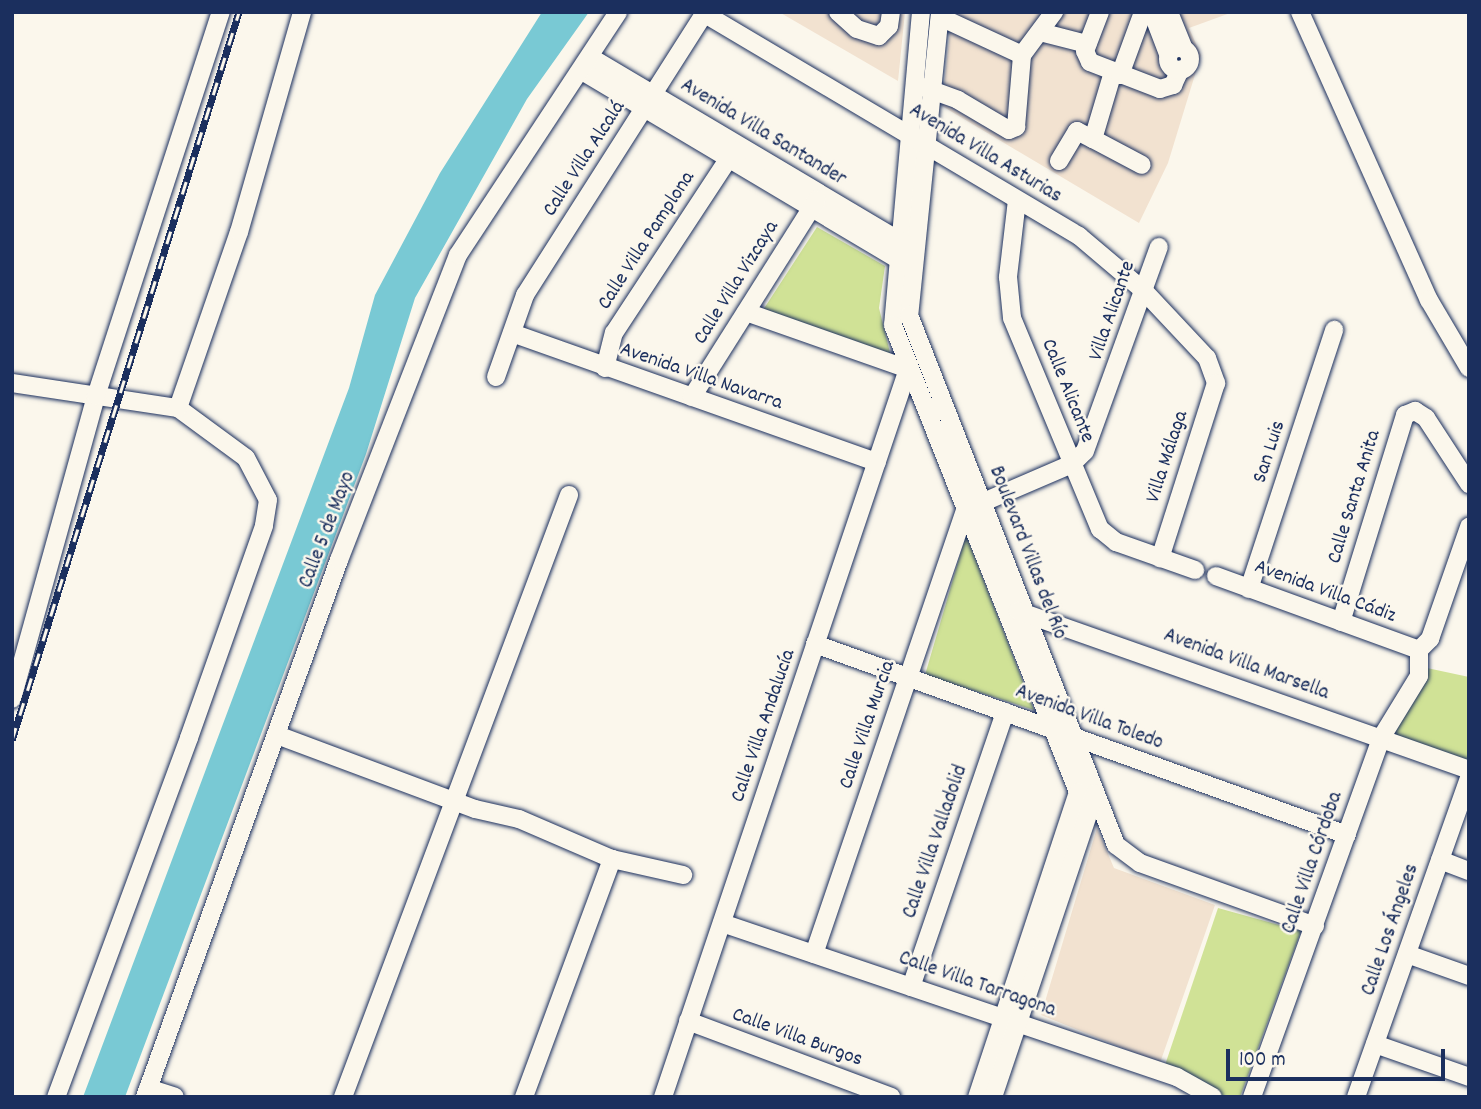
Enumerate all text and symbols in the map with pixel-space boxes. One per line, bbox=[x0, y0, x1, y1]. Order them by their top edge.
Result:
street label: Avenida Villa Santander bbox=[675, 74, 851, 192]
street label: Calle Villa Alcalá bbox=[538, 96, 632, 222]
street label: Avenida Villa Asturias bbox=[904, 99, 1066, 209]
street label: Calle Villa Pamplona bbox=[593, 167, 701, 315]
street label: Calle Villa Vizcaya bbox=[689, 216, 785, 350]
street label: Villa Alicante bbox=[1084, 258, 1142, 364]
street label: Calle Alicante bbox=[1035, 335, 1099, 447]
street label: Avenida Villa Navarra bbox=[616, 337, 786, 417]
street label: Villa Málaga bbox=[1141, 408, 1195, 506]
street label: San Luis bbox=[1248, 418, 1292, 486]
street label: Calle Santa Anita bbox=[1323, 427, 1387, 567]
street label: Boulevard Villas del Río bbox=[982, 463, 1072, 643]
street label: Calle 5 de Mayo bbox=[294, 468, 362, 592]
street label: Avenida Villa Cádiz bbox=[1251, 555, 1399, 629]
street label: Avenida Villa Marsella bbox=[1160, 623, 1332, 707]
street label: Calle Villa Andalucía bbox=[726, 646, 802, 806]
street label: Calle Villa Murcia bbox=[834, 657, 902, 793]
street label: Avenida Villa Toledo bbox=[1012, 680, 1166, 756]
street label: Calle Villa Valladolid bbox=[898, 762, 974, 922]
street label: Calle Villa Córdoba bbox=[1277, 789, 1349, 937]
street label: Calle Los Ángeles bbox=[1357, 861, 1425, 999]
street label: Calle Villa Tarragona bbox=[895, 946, 1059, 1024]
street label: Calle Villa Burgos bbox=[728, 1003, 866, 1073]
scale bar bbox=[1229, 1036, 1448, 1080]
text: 100 m bbox=[1239, 1046, 1286, 1076]

